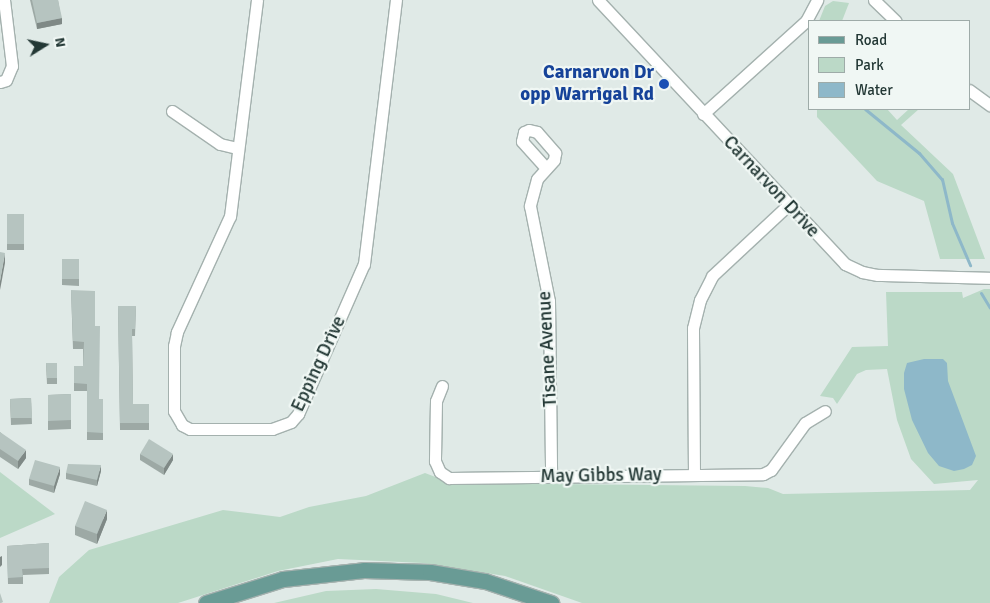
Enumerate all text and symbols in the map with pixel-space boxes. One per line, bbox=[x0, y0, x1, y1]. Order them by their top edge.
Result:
north arrow bbox=[20, 20, 70, 70]
legend bbox=[808, 20, 970, 110]
text: Road bbox=[855, 31, 887, 49]
text: N bbox=[51, 36, 69, 49]
text: Park bbox=[855, 56, 884, 74]
place label: Carnarvon Dr opp Warrigal Rd bbox=[520, 62, 654, 106]
marker: Carnarvon Dr opp Warrigal Rd bbox=[658, 78, 670, 90]
text: Water bbox=[855, 81, 893, 99]
street label: Carnarvon Drive bbox=[718, 131, 824, 243]
street label: Tisane Avenue bbox=[534, 291, 562, 407]
street label: Epping Drive bbox=[287, 312, 351, 416]
street label: May Gibbs Way bbox=[540, 464, 662, 488]

